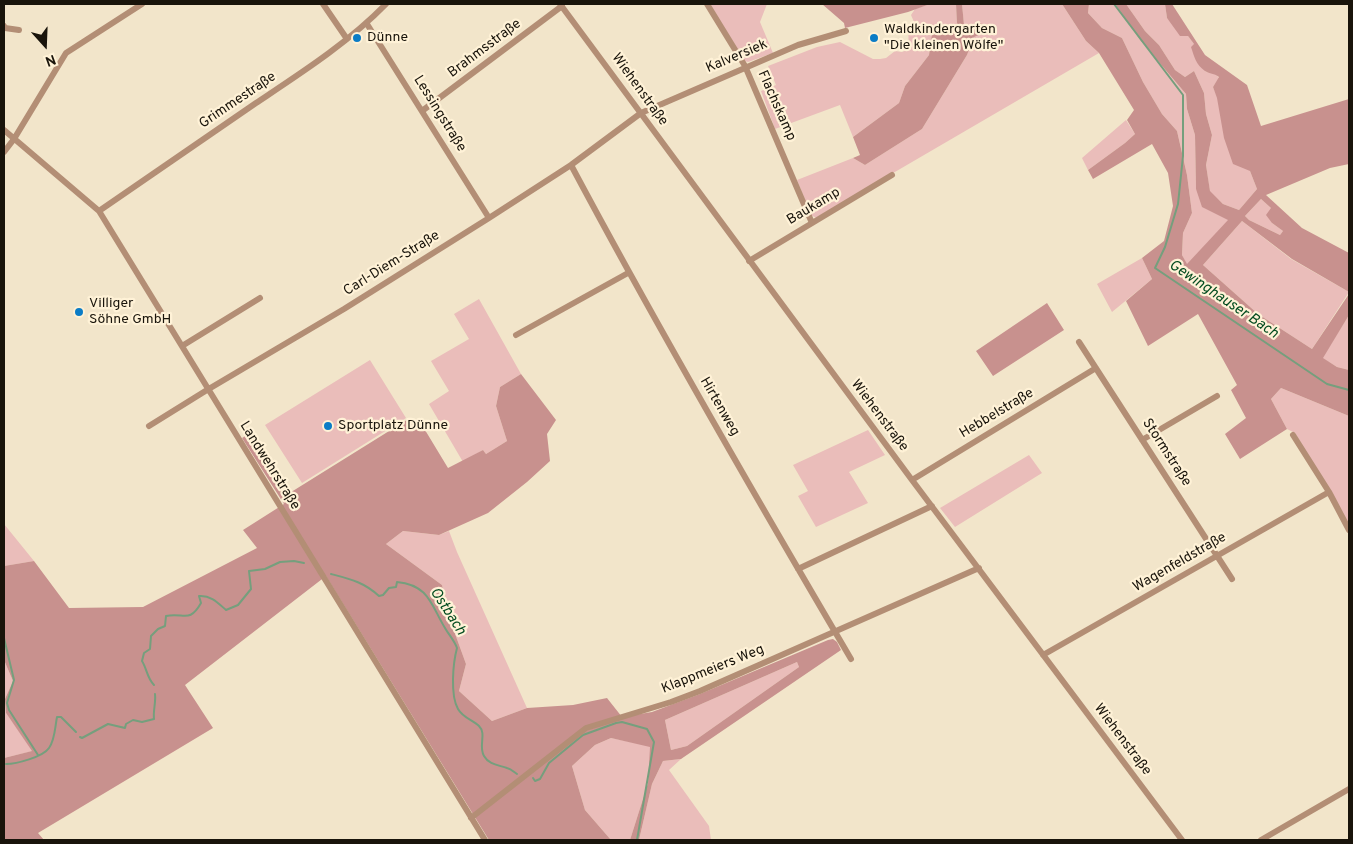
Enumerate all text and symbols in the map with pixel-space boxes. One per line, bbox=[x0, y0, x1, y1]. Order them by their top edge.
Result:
street label: Brahmsstraße bbox=[445, 16, 525, 82]
north arrow bbox=[20, 20, 70, 70]
place label: Waldkindergarten "Die kleinen Wölfe" bbox=[884, 22, 1003, 54]
place label: Dünne bbox=[367, 30, 408, 46]
marker: Dünne bbox=[351, 32, 363, 44]
marker: Waldkindergarten "Die kleinen Wölfe" bbox=[868, 32, 880, 44]
street label: Kalversiek bbox=[704, 37, 770, 77]
text: N bbox=[43, 50, 58, 69]
street label: Wiehenstraße bbox=[607, 51, 671, 129]
street label: Flachskamp bbox=[753, 68, 799, 144]
street label: Grimmestraße bbox=[196, 69, 280, 133]
street label: Lessingstraße bbox=[409, 73, 469, 155]
street label: Baukamp bbox=[784, 185, 844, 229]
street label: Carl-Diem-Straße bbox=[341, 228, 443, 300]
water label: Gewinghauser Bach bbox=[1165, 257, 1281, 343]
place label: Villiger Söhne GmbH bbox=[89, 296, 171, 328]
marker: Villiger Söhne GmbH bbox=[73, 306, 85, 318]
street label: Hirtenweg bbox=[695, 375, 743, 439]
street label: Wiehenstraße bbox=[847, 377, 911, 455]
street label: Hebbelstraße bbox=[957, 385, 1037, 443]
street label: Stormstraße bbox=[1138, 416, 1194, 490]
place label: Sportplatz Dünne bbox=[338, 418, 448, 434]
street label: Landwehrstraße bbox=[235, 419, 303, 513]
marker: Sportplatz Dünne bbox=[322, 420, 334, 432]
street label: Wagenfeldstraße bbox=[1130, 530, 1230, 596]
water label: Ostbach bbox=[425, 585, 469, 639]
street label: Klappmeiers Weg bbox=[659, 642, 767, 698]
street label: Wiehenstraße bbox=[1090, 701, 1154, 779]

